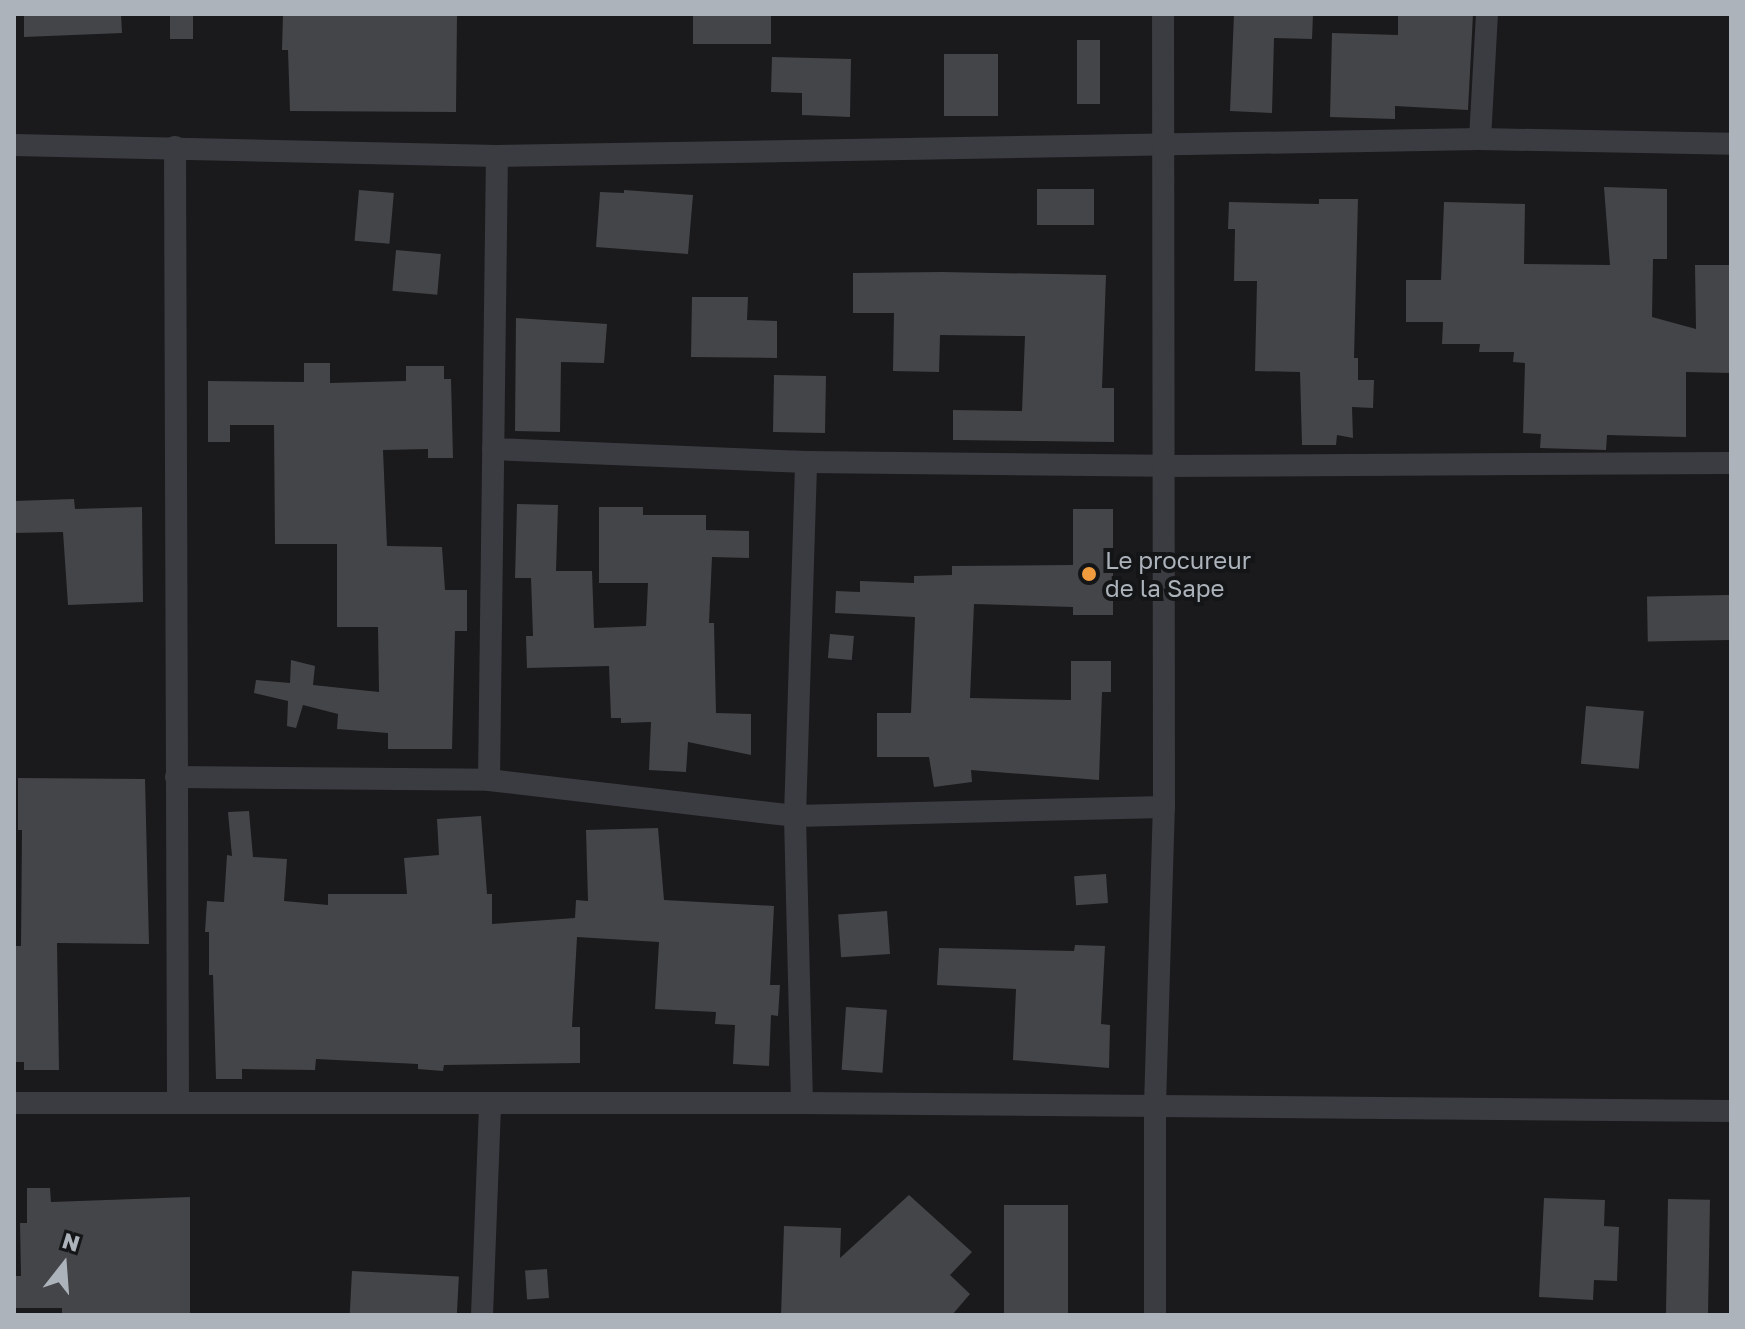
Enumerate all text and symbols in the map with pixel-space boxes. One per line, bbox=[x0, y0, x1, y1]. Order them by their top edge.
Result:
place label: Le procureur de la Sape bbox=[1105, 546, 1251, 602]
marker: Le procureur de la Sape bbox=[1080, 565, 1098, 583]
north arrow bbox=[24, 1225, 104, 1305]
text: N bbox=[59, 1226, 83, 1257]

